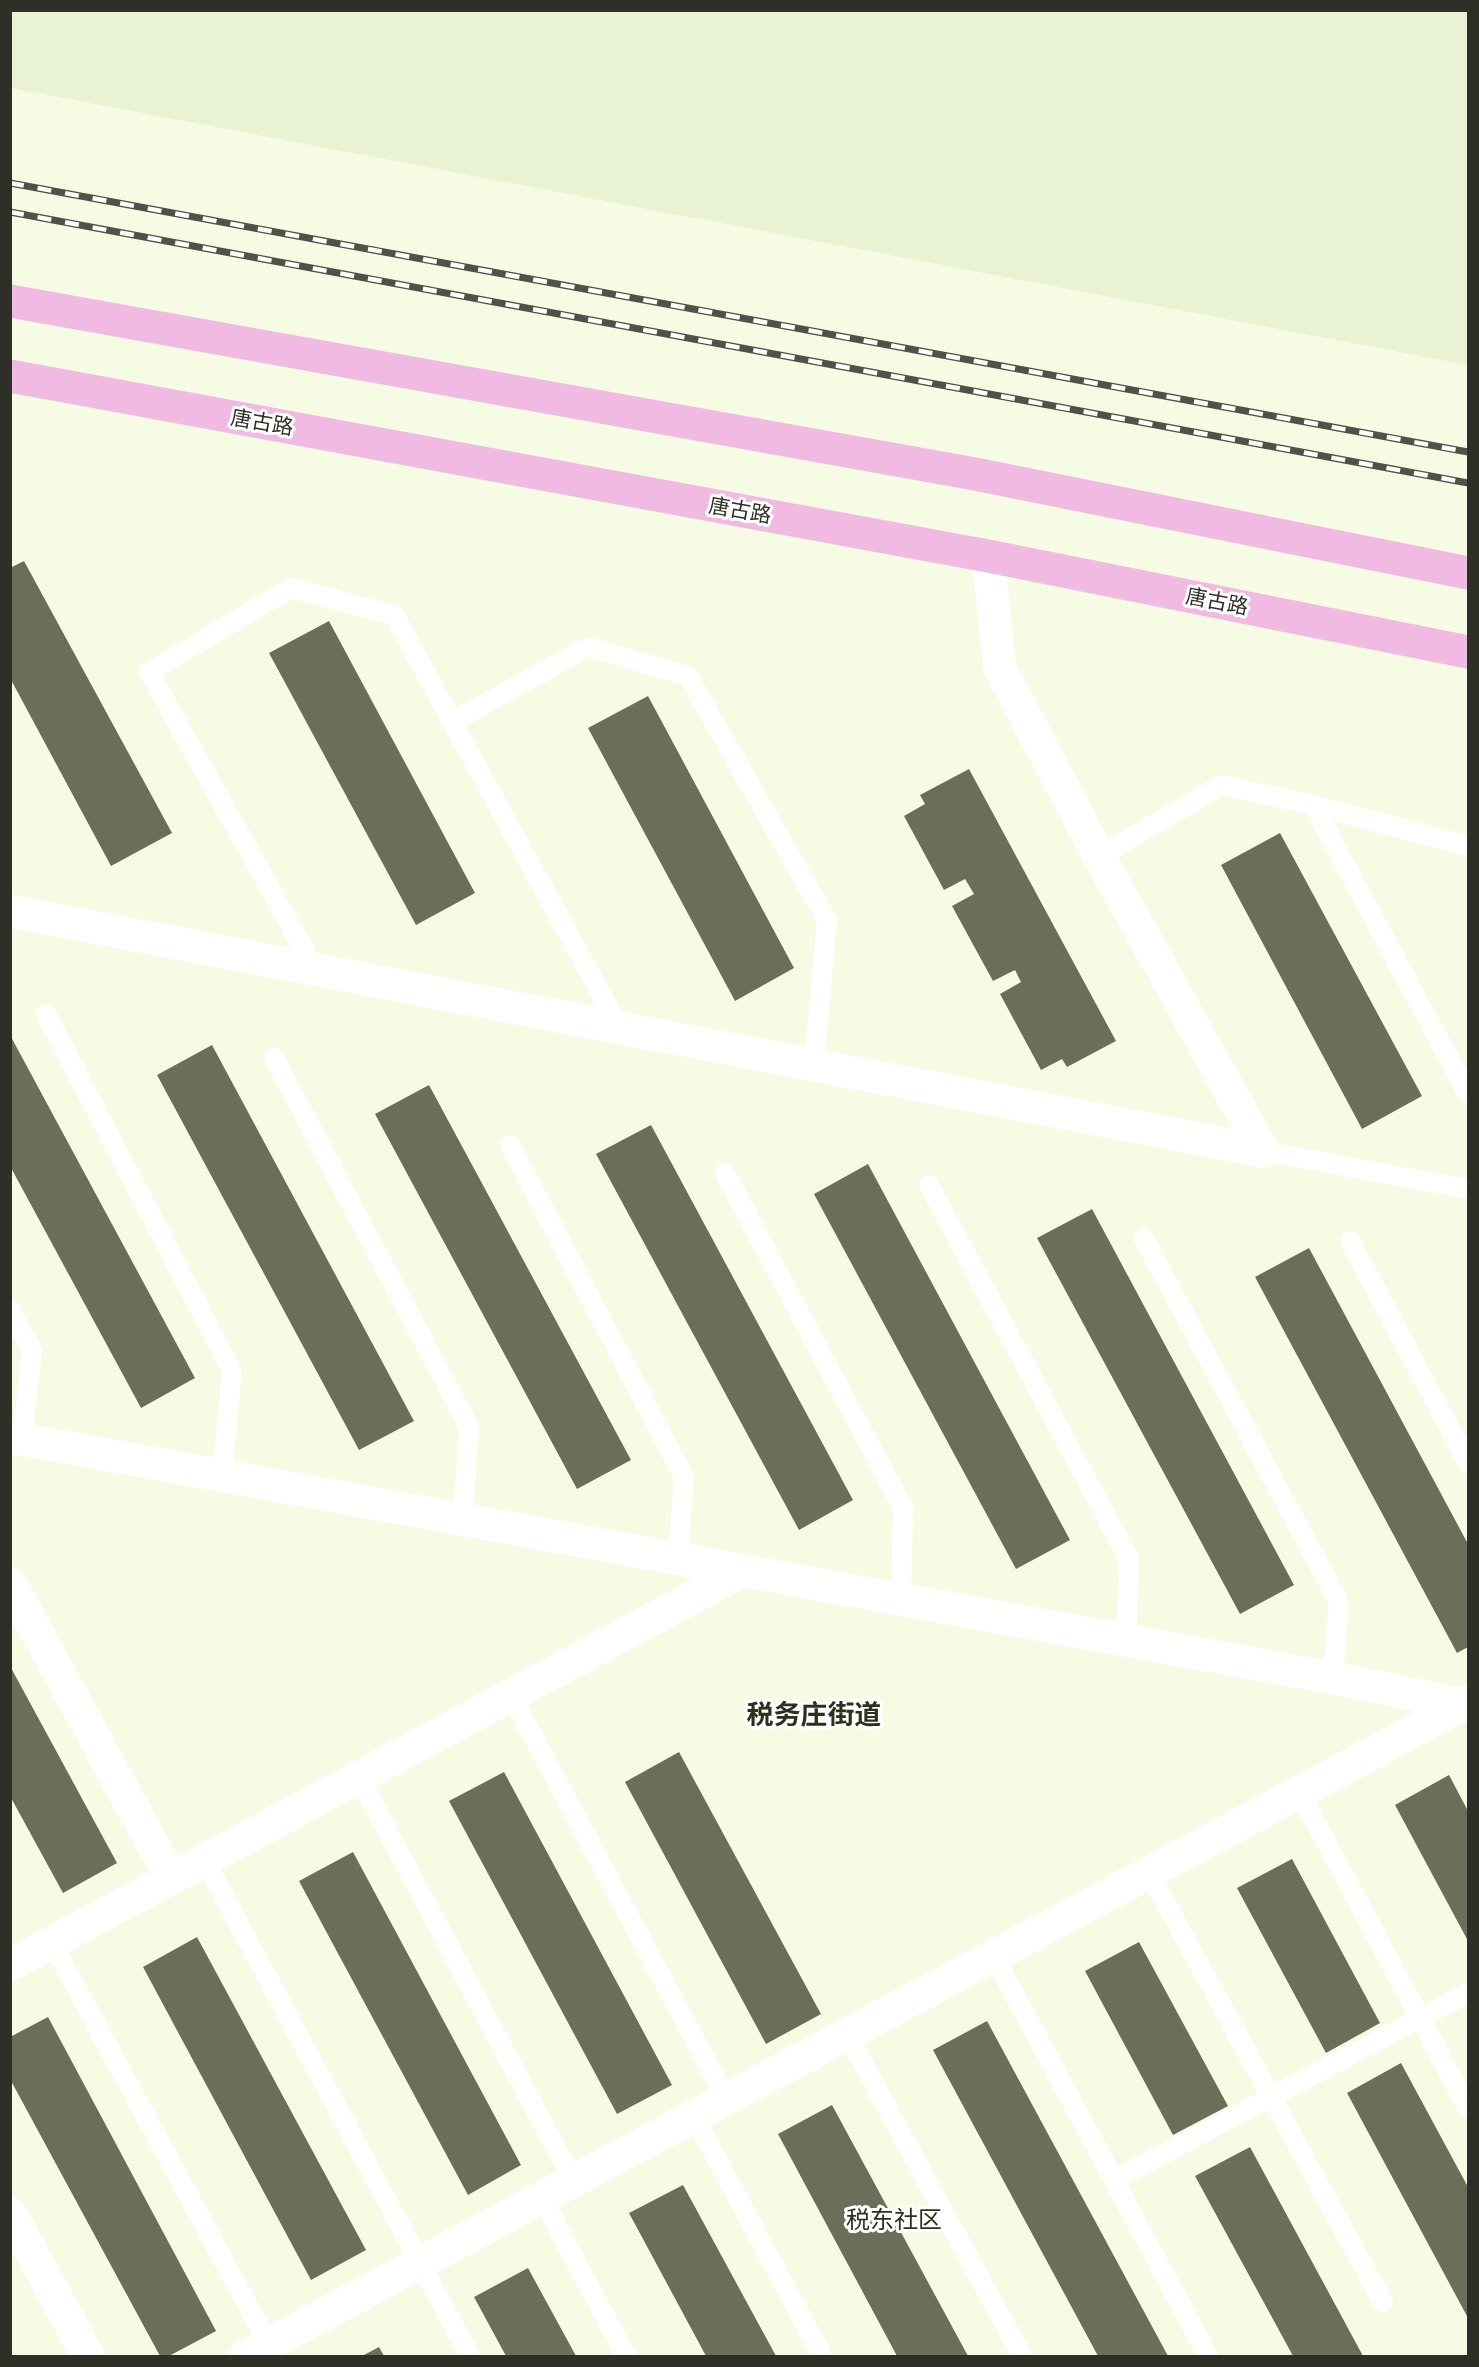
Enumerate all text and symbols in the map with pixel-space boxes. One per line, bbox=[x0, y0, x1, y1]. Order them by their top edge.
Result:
street label: 唐古路 bbox=[229, 405, 295, 441]
street label: 唐古路 bbox=[707, 493, 773, 529]
street label: 唐古路 bbox=[1184, 584, 1250, 620]
district label: 税务庄街道 bbox=[747, 1700, 881, 1732]
district label: 税东社区 bbox=[846, 2207, 942, 2235]

